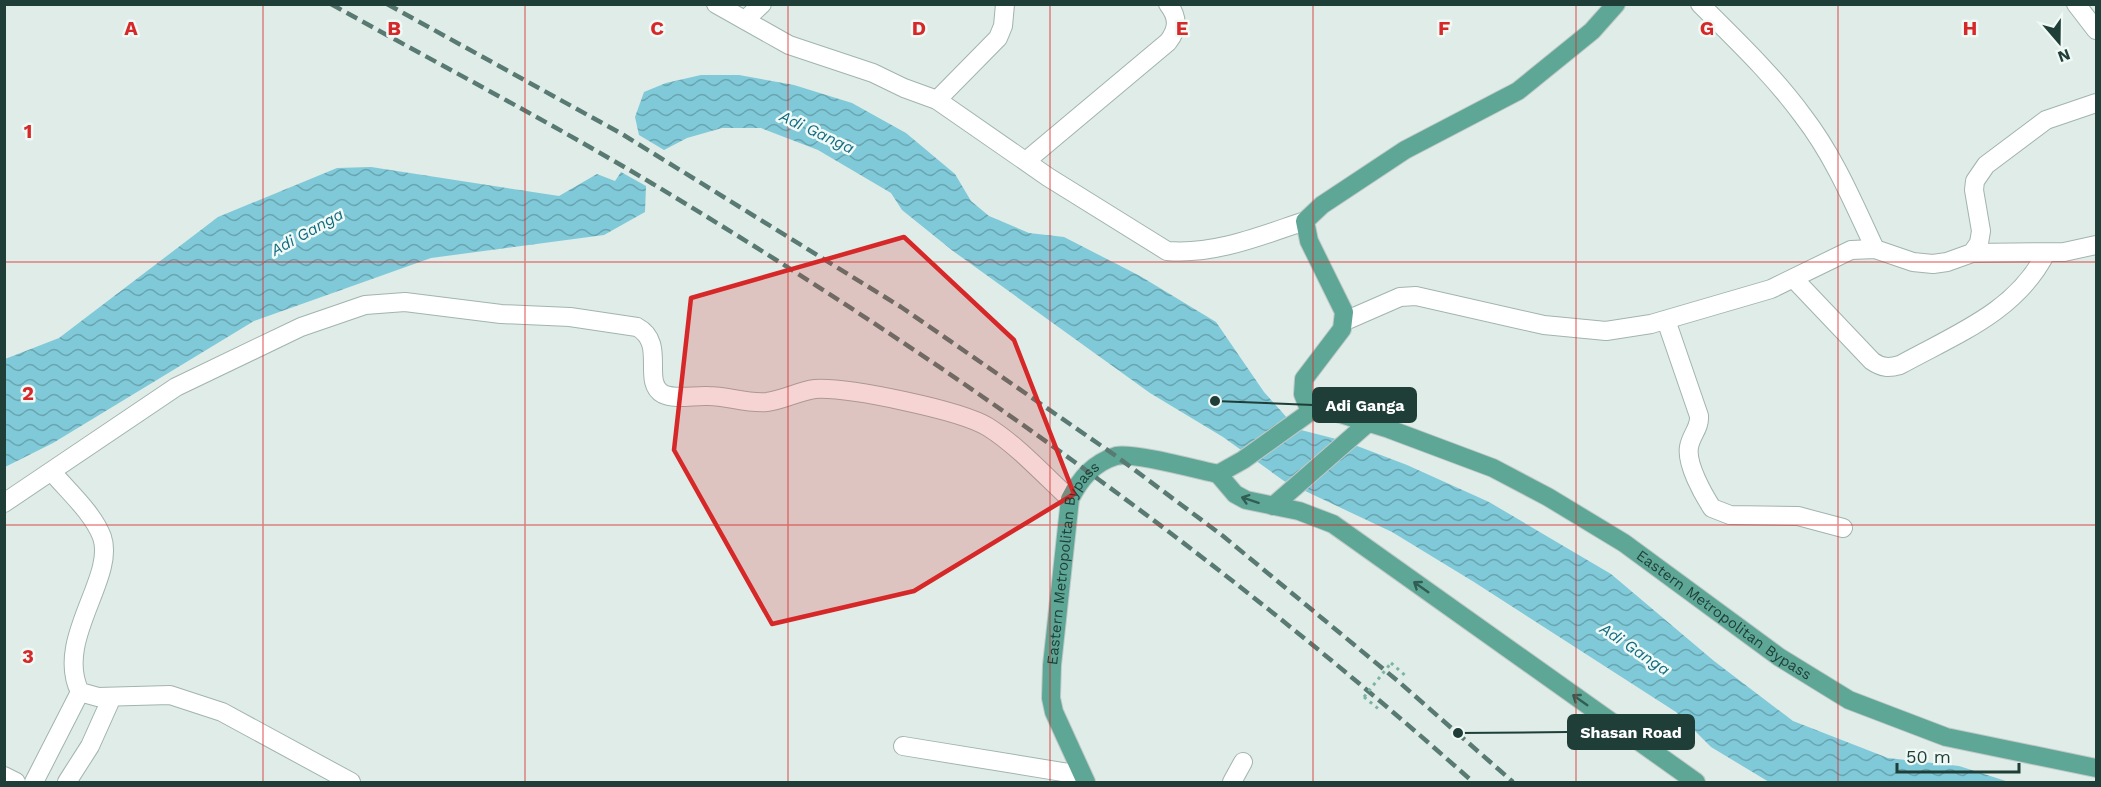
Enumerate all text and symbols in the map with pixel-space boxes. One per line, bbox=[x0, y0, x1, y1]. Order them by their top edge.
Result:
north arrow bbox=[2029, 12, 2089, 72]
text: A bbox=[124, 16, 138, 40]
text: B bbox=[387, 16, 401, 40]
text: C bbox=[650, 16, 664, 40]
text: D bbox=[912, 16, 926, 40]
text: E bbox=[1176, 16, 1188, 40]
text: F bbox=[1438, 16, 1450, 40]
text: G bbox=[1700, 16, 1714, 40]
text: H bbox=[1963, 16, 1977, 40]
text: N bbox=[2055, 45, 2073, 67]
water label: Adi Ganga bbox=[776, 106, 857, 158]
text: 1 bbox=[24, 119, 32, 143]
water label: Adi Ganga bbox=[267, 204, 347, 260]
text: 2 bbox=[22, 381, 34, 405]
callout: Adi Ganga bbox=[1313, 388, 1416, 422]
text: Adi Ganga bbox=[1326, 396, 1405, 415]
street label: Eastern Metropolitan Bypass bbox=[1043, 458, 1103, 666]
one-way arrow bbox=[1241, 494, 1260, 505]
street label: Eastern Metropolitan Bypass bbox=[1633, 546, 1815, 684]
one-way arrow bbox=[1413, 581, 1429, 593]
water label: Adi Ganga bbox=[1596, 618, 1674, 679]
text: 3 bbox=[22, 644, 34, 668]
one-way arrow bbox=[1572, 694, 1588, 706]
callout: Shasan Road bbox=[1568, 715, 1694, 749]
text: Shasan Road bbox=[1580, 723, 1682, 742]
scale bar bbox=[1897, 736, 2018, 774]
text: 50 m bbox=[1906, 746, 1951, 767]

